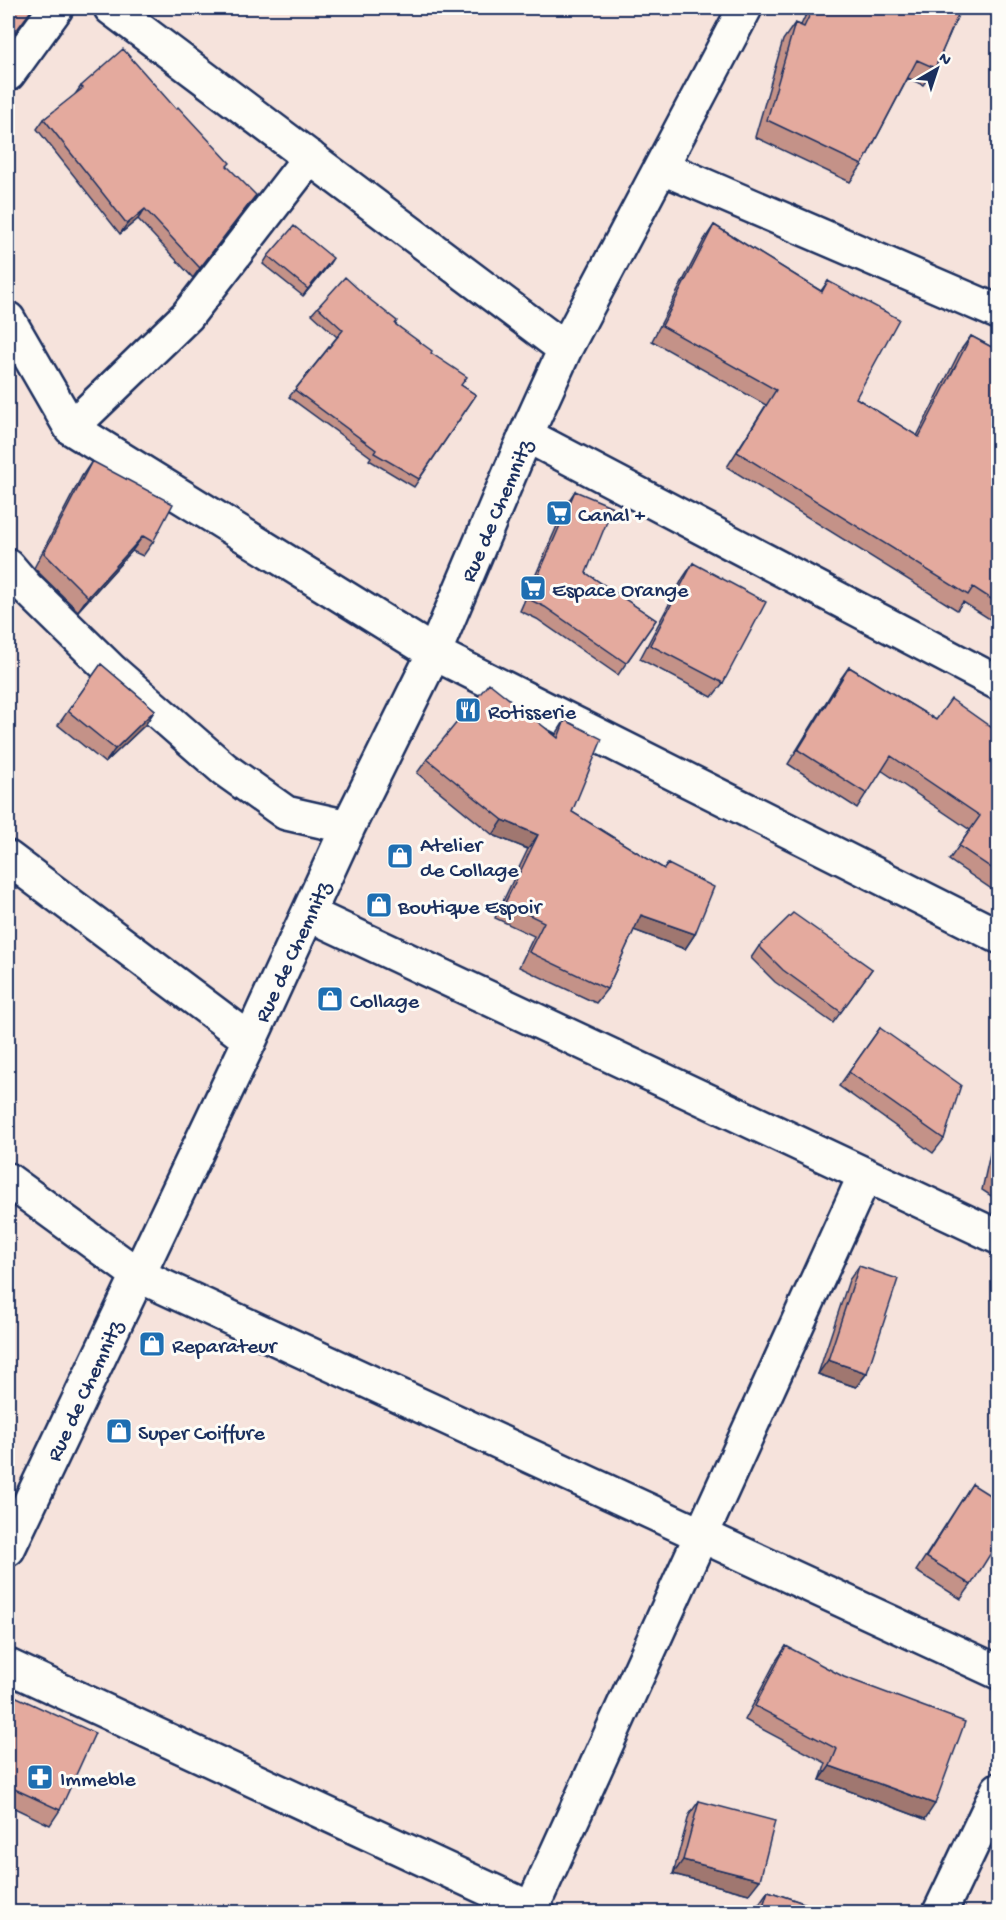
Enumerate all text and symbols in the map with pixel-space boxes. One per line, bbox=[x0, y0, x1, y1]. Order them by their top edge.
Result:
north arrow bbox=[907, 39, 967, 99]
text: N bbox=[934, 49, 955, 71]
street label: Rue de Chemnitz bbox=[457, 435, 541, 587]
supermarket icon: Canal + bbox=[544, 498, 574, 528]
place label: Canal + bbox=[578, 504, 646, 530]
supermarket icon: Espace Orange bbox=[518, 573, 548, 603]
place label: Espace Orange bbox=[552, 579, 689, 605]
restaurant icon: Rotisserie bbox=[453, 695, 483, 725]
place label: Rotisserie bbox=[488, 701, 577, 727]
place label: Atelier de Collage bbox=[420, 834, 519, 885]
shop icon: Atelier de Collage bbox=[385, 841, 415, 871]
street label: Rue de Chemnitz bbox=[251, 877, 339, 1027]
shop icon: Boutique Espoir bbox=[364, 890, 394, 920]
place label: Boutique Espoir bbox=[397, 896, 544, 922]
shop icon: Collage bbox=[315, 984, 345, 1014]
place label: Collage bbox=[350, 990, 420, 1016]
street label: Rue de Chemnitz bbox=[43, 1316, 131, 1466]
shop icon: Reparateur bbox=[137, 1329, 167, 1359]
place label: Reparateur bbox=[172, 1335, 279, 1361]
shop icon: Super Coiffure bbox=[104, 1416, 134, 1446]
place label: Super Coiffure bbox=[138, 1422, 265, 1448]
pharmacy icon: Immeble bbox=[25, 1762, 55, 1792]
place label: Immeble bbox=[60, 1768, 136, 1794]

